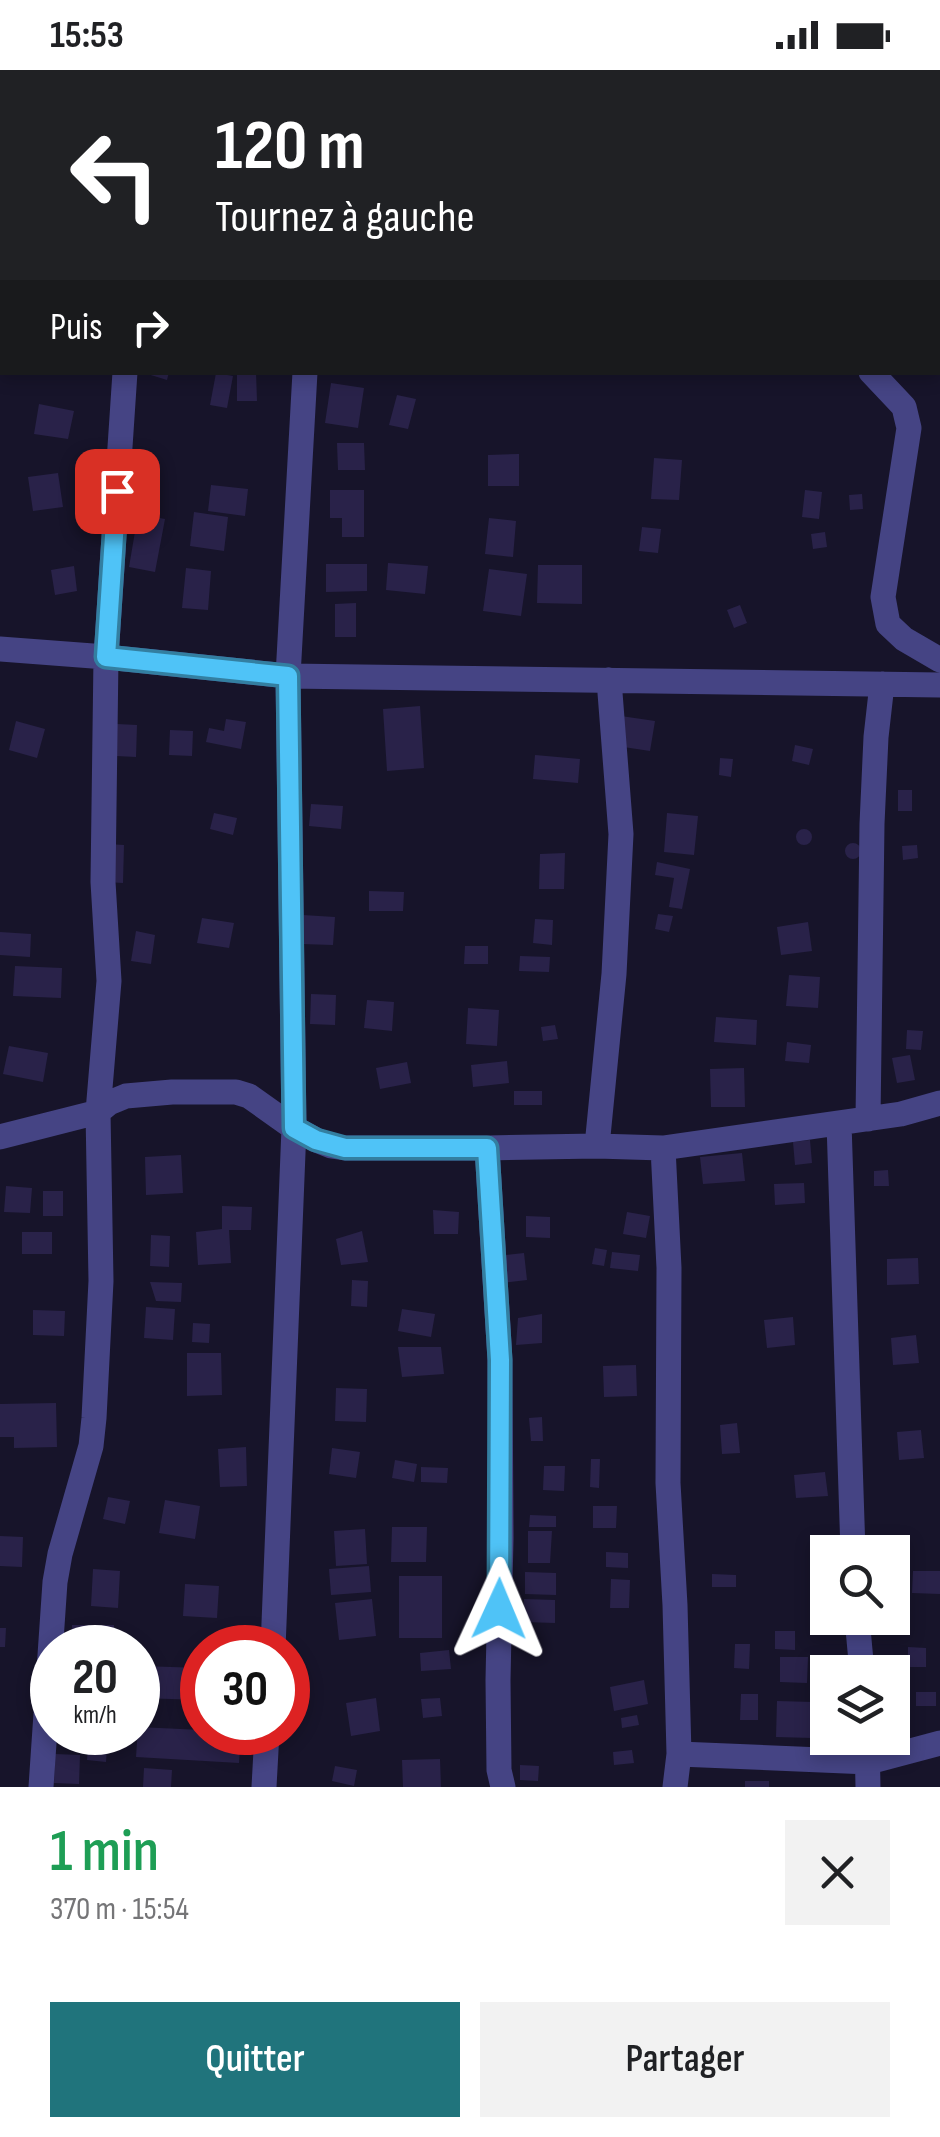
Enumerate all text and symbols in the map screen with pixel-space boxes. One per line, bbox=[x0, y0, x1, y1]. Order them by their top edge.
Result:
text: 15:53 bbox=[50, 13, 124, 58]
text: 120 m bbox=[215, 105, 365, 189]
icon: left bbox=[50, 110, 180, 240]
text: Tournez à gauche bbox=[215, 190, 475, 245]
icon: right bbox=[123, 300, 178, 355]
text: Puis bbox=[50, 305, 103, 350]
pin bbox=[75, 449, 160, 534]
icon: arrive bbox=[90, 464, 145, 519]
map controls bbox=[810, 1535, 910, 1755]
button: search bbox=[810, 1535, 910, 1635]
position arrow bbox=[447, 1557, 551, 1661]
speed limit sign: 30 bbox=[180, 1625, 310, 1755]
text: 20 bbox=[72, 1648, 118, 1708]
button: layers bbox=[810, 1655, 910, 1755]
text: km/h bbox=[73, 1700, 117, 1731]
text: 1 min bbox=[50, 1816, 159, 1888]
button: close bbox=[785, 1820, 890, 1925]
text: 370 m · 15:54 bbox=[50, 1890, 189, 1929]
button: Quitter bbox=[50, 2002, 460, 2117]
button: Partager bbox=[480, 2002, 890, 2117]

